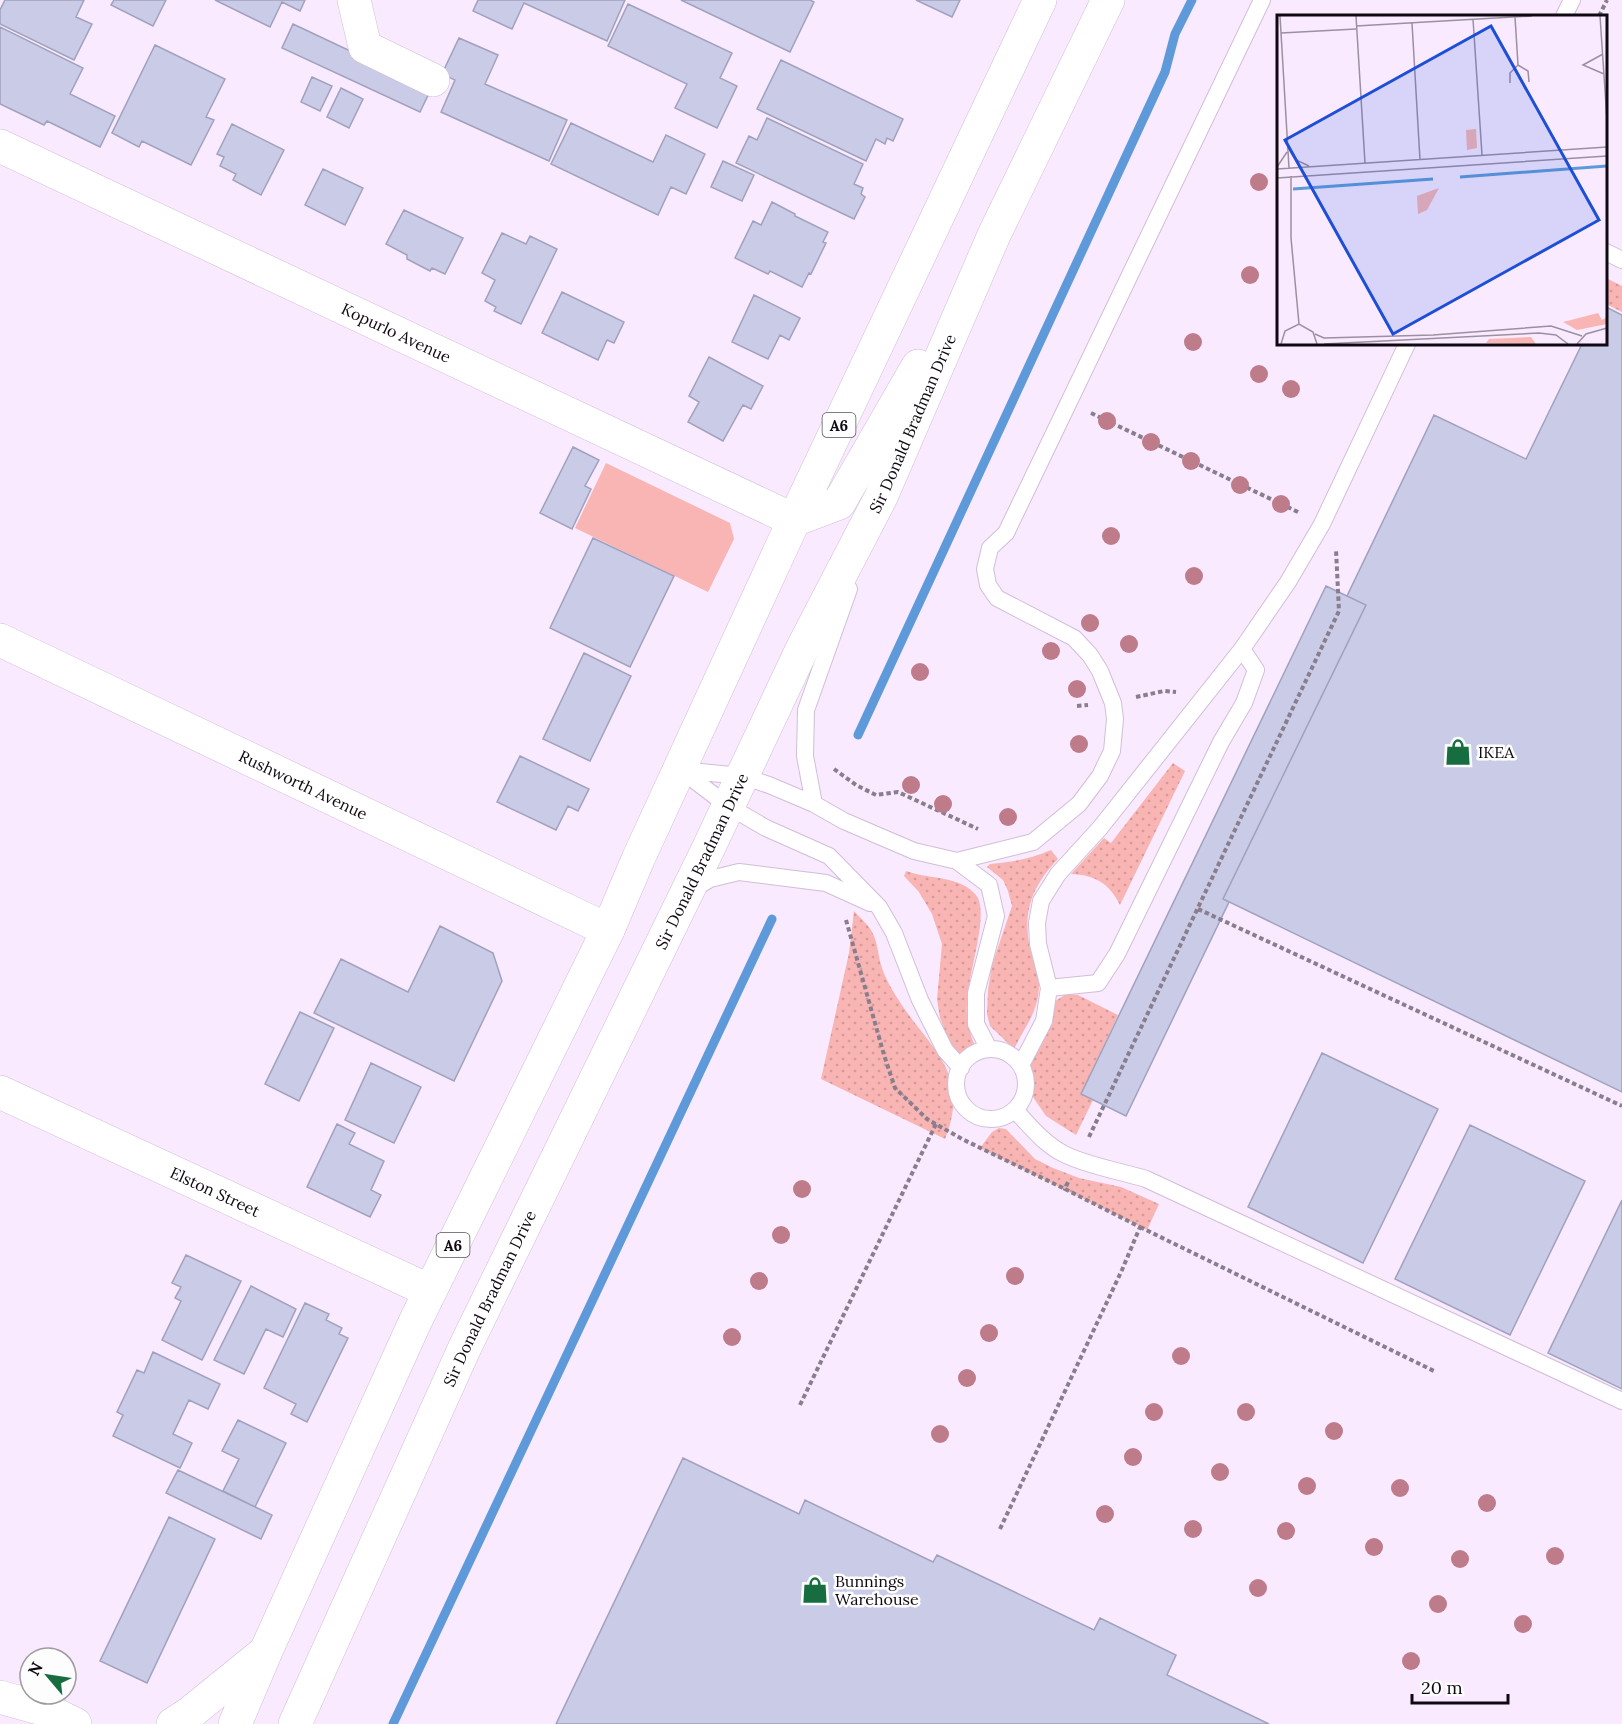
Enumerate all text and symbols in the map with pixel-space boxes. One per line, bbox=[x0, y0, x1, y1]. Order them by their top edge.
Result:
inset map bbox=[1277, 15, 1607, 345]
street label: Kopurlo Avenue bbox=[338, 298, 454, 367]
street label: Sir Donald Bradman Drive bbox=[864, 331, 960, 516]
road number: A6 bbox=[822, 413, 856, 437]
shop icon: IKEA bbox=[1443, 737, 1473, 767]
place label: IKEA bbox=[1478, 742, 1515, 762]
street label: Rushworth Avenue bbox=[236, 745, 371, 824]
street label: Sir Donald Bradman Drive bbox=[651, 769, 752, 952]
street label: Elston Street bbox=[167, 1162, 264, 1221]
street label: Sir Donald Bradman Drive bbox=[439, 1207, 540, 1390]
road number: A6 bbox=[436, 1233, 470, 1257]
place label: Bunnings Warehouse bbox=[835, 1571, 919, 1609]
shop icon: Bunnings Warehouse bbox=[800, 1575, 830, 1605]
north arrow bbox=[18, 1646, 78, 1706]
text: N bbox=[23, 1658, 47, 1679]
scale bar bbox=[1412, 1667, 1508, 1705]
text: 20 m bbox=[1421, 1676, 1463, 1699]

